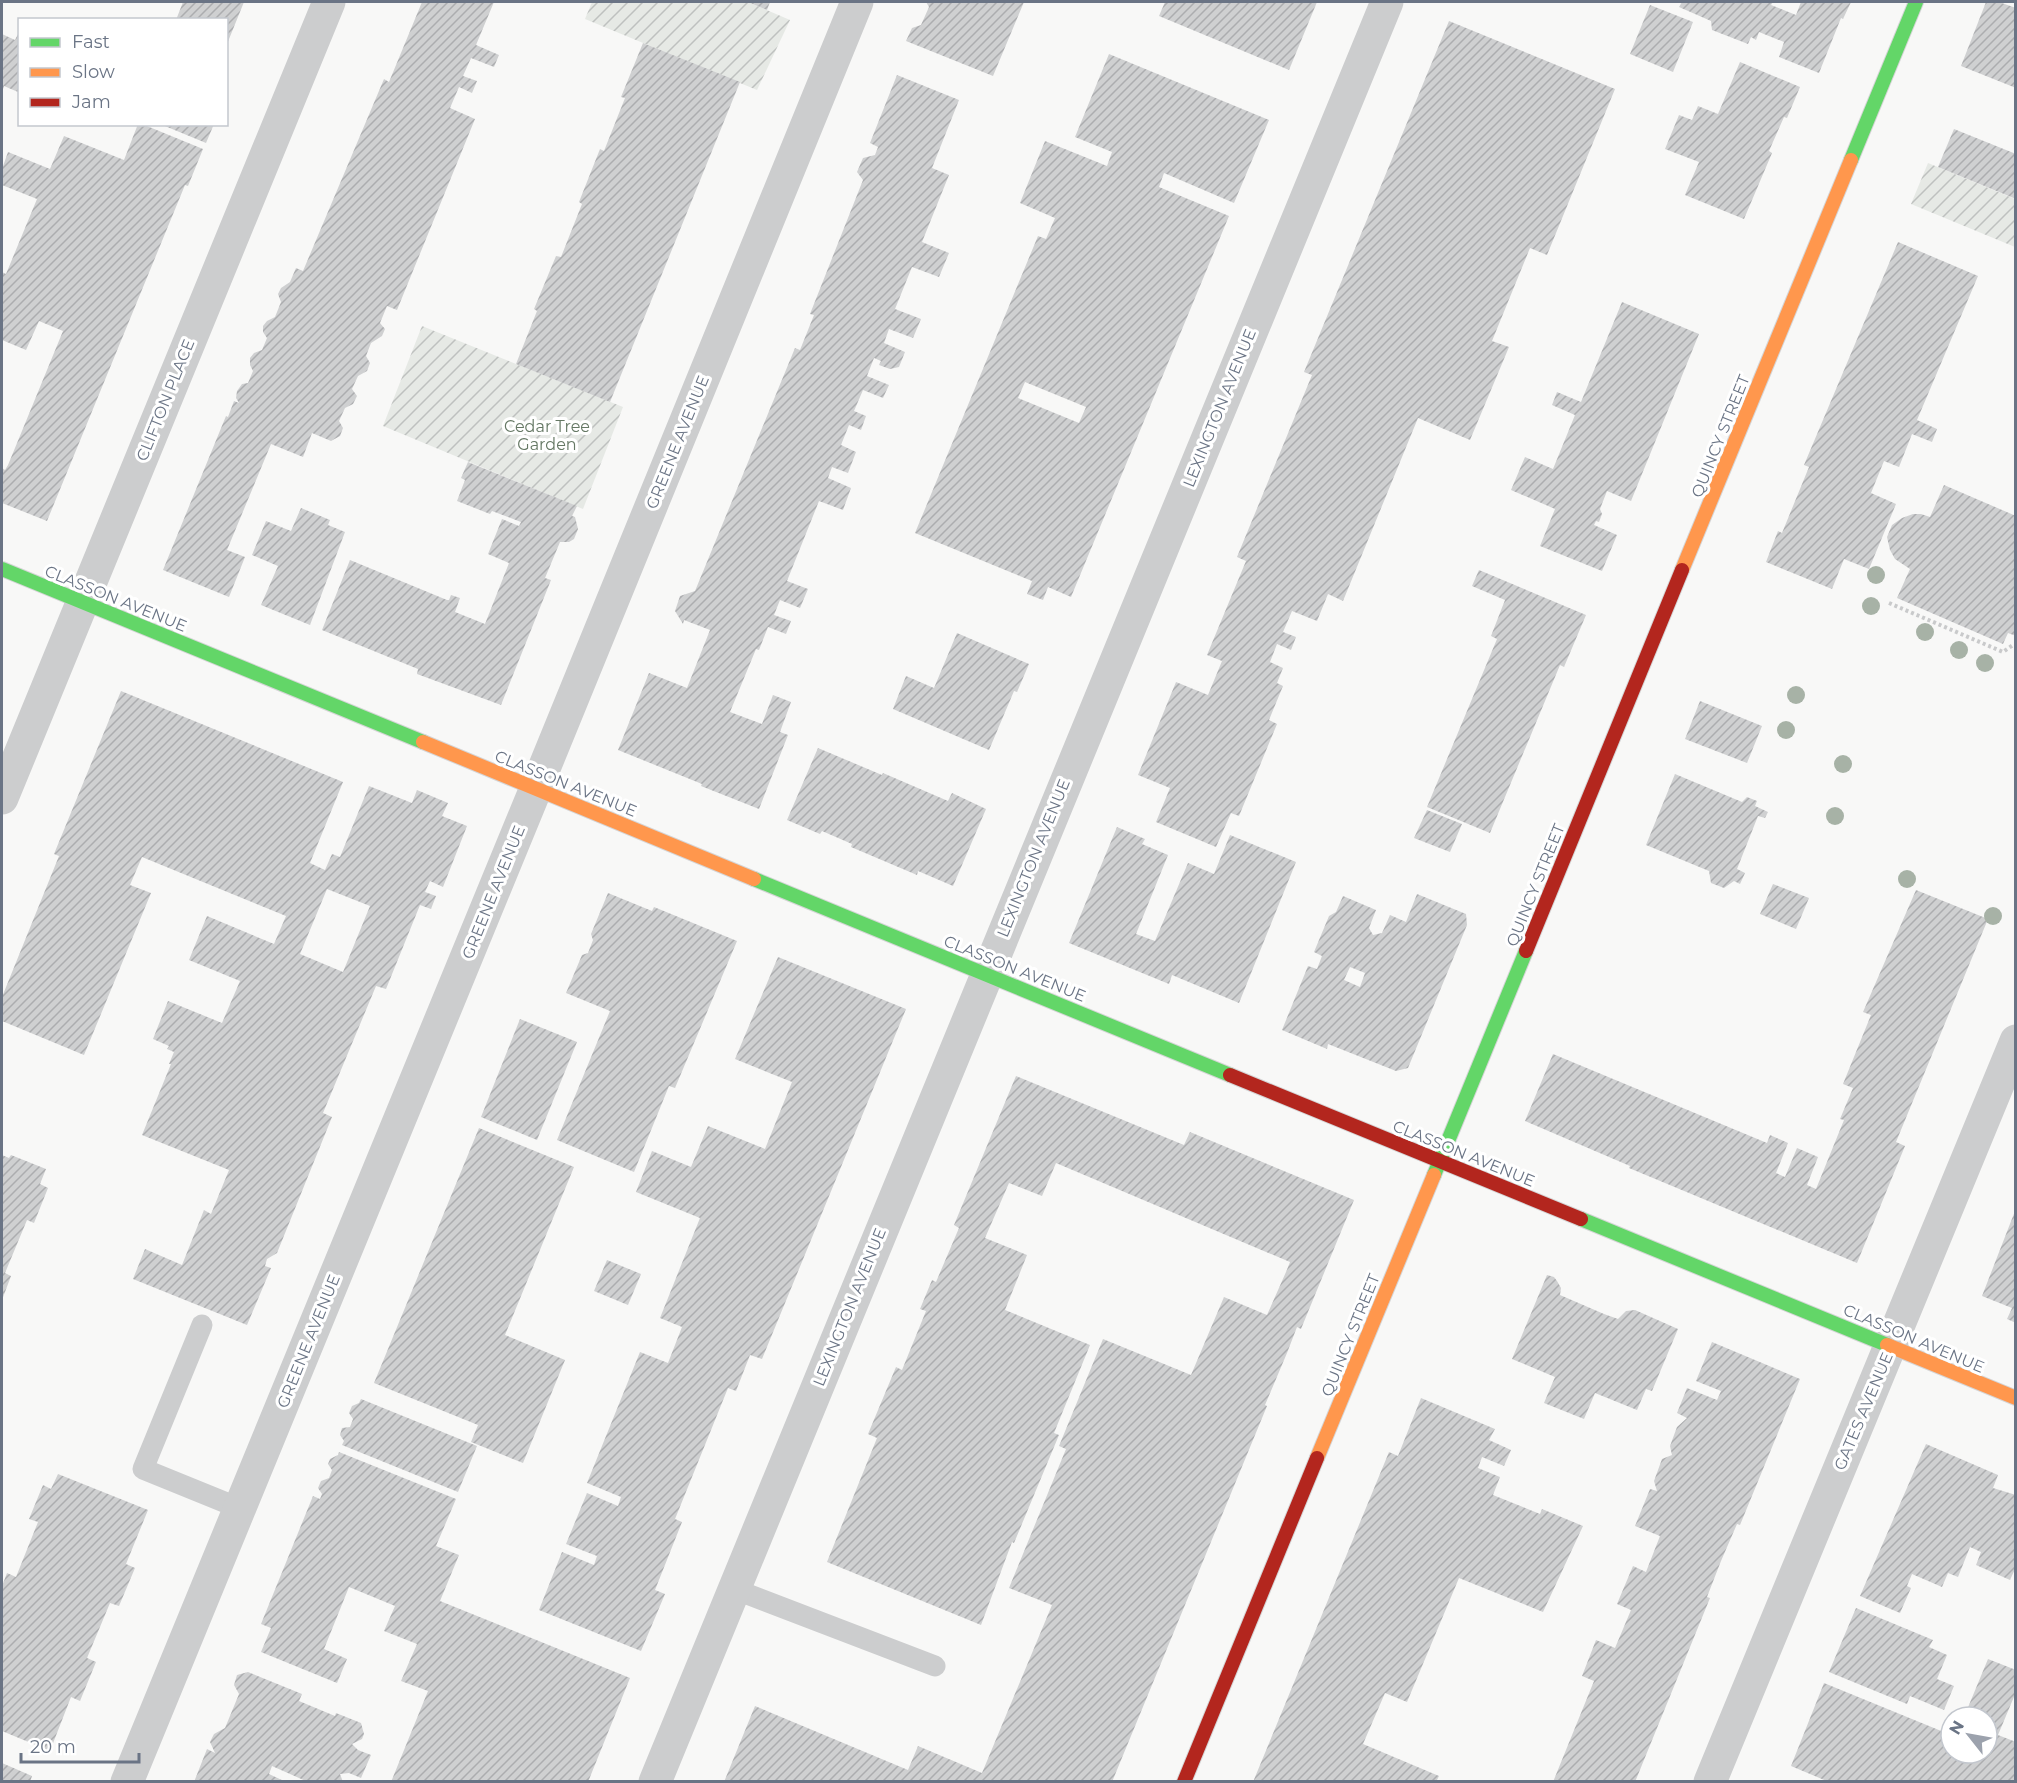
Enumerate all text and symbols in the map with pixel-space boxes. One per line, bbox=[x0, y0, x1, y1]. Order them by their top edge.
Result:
legend bbox=[18, 18, 228, 126]
text: Fast bbox=[72, 31, 110, 53]
text: Slow bbox=[72, 61, 115, 83]
text: Jam bbox=[71, 91, 111, 113]
street label: LEXINGTON AVENUE bbox=[1179, 326, 1260, 490]
street label: CLIFTON PLACE bbox=[132, 337, 199, 464]
street label: QUINCY STREET bbox=[1687, 371, 1754, 500]
street label: GREENE AVENUE bbox=[642, 373, 713, 512]
park label: Cedar Tree Garden bbox=[504, 417, 590, 454]
street label: CLASSON AVENUE bbox=[42, 561, 190, 636]
street label: CLASSON AVENUE bbox=[492, 746, 640, 821]
street label: LEXINGTON AVENUE bbox=[993, 776, 1074, 940]
street label: QUINCY STREET bbox=[1502, 820, 1569, 949]
street label: GREENE AVENUE bbox=[458, 823, 529, 962]
street label: CLASSON AVENUE bbox=[941, 931, 1089, 1006]
street label: CLASSON AVENUE bbox=[1390, 1116, 1538, 1191]
street label: LEXINGTON AVENUE bbox=[809, 1225, 890, 1389]
street label: QUINCY STREET bbox=[1317, 1270, 1384, 1399]
street label: GREENE AVENUE bbox=[273, 1272, 344, 1411]
street label: CLASSON AVENUE bbox=[1840, 1300, 1987, 1377]
street label: GATES AVENUE bbox=[1830, 1349, 1897, 1473]
north arrow bbox=[1939, 1705, 1999, 1765]
text: N bbox=[1945, 1717, 1968, 1738]
scale bar bbox=[21, 1726, 140, 1764]
text: 20 m bbox=[30, 1736, 76, 1758]

